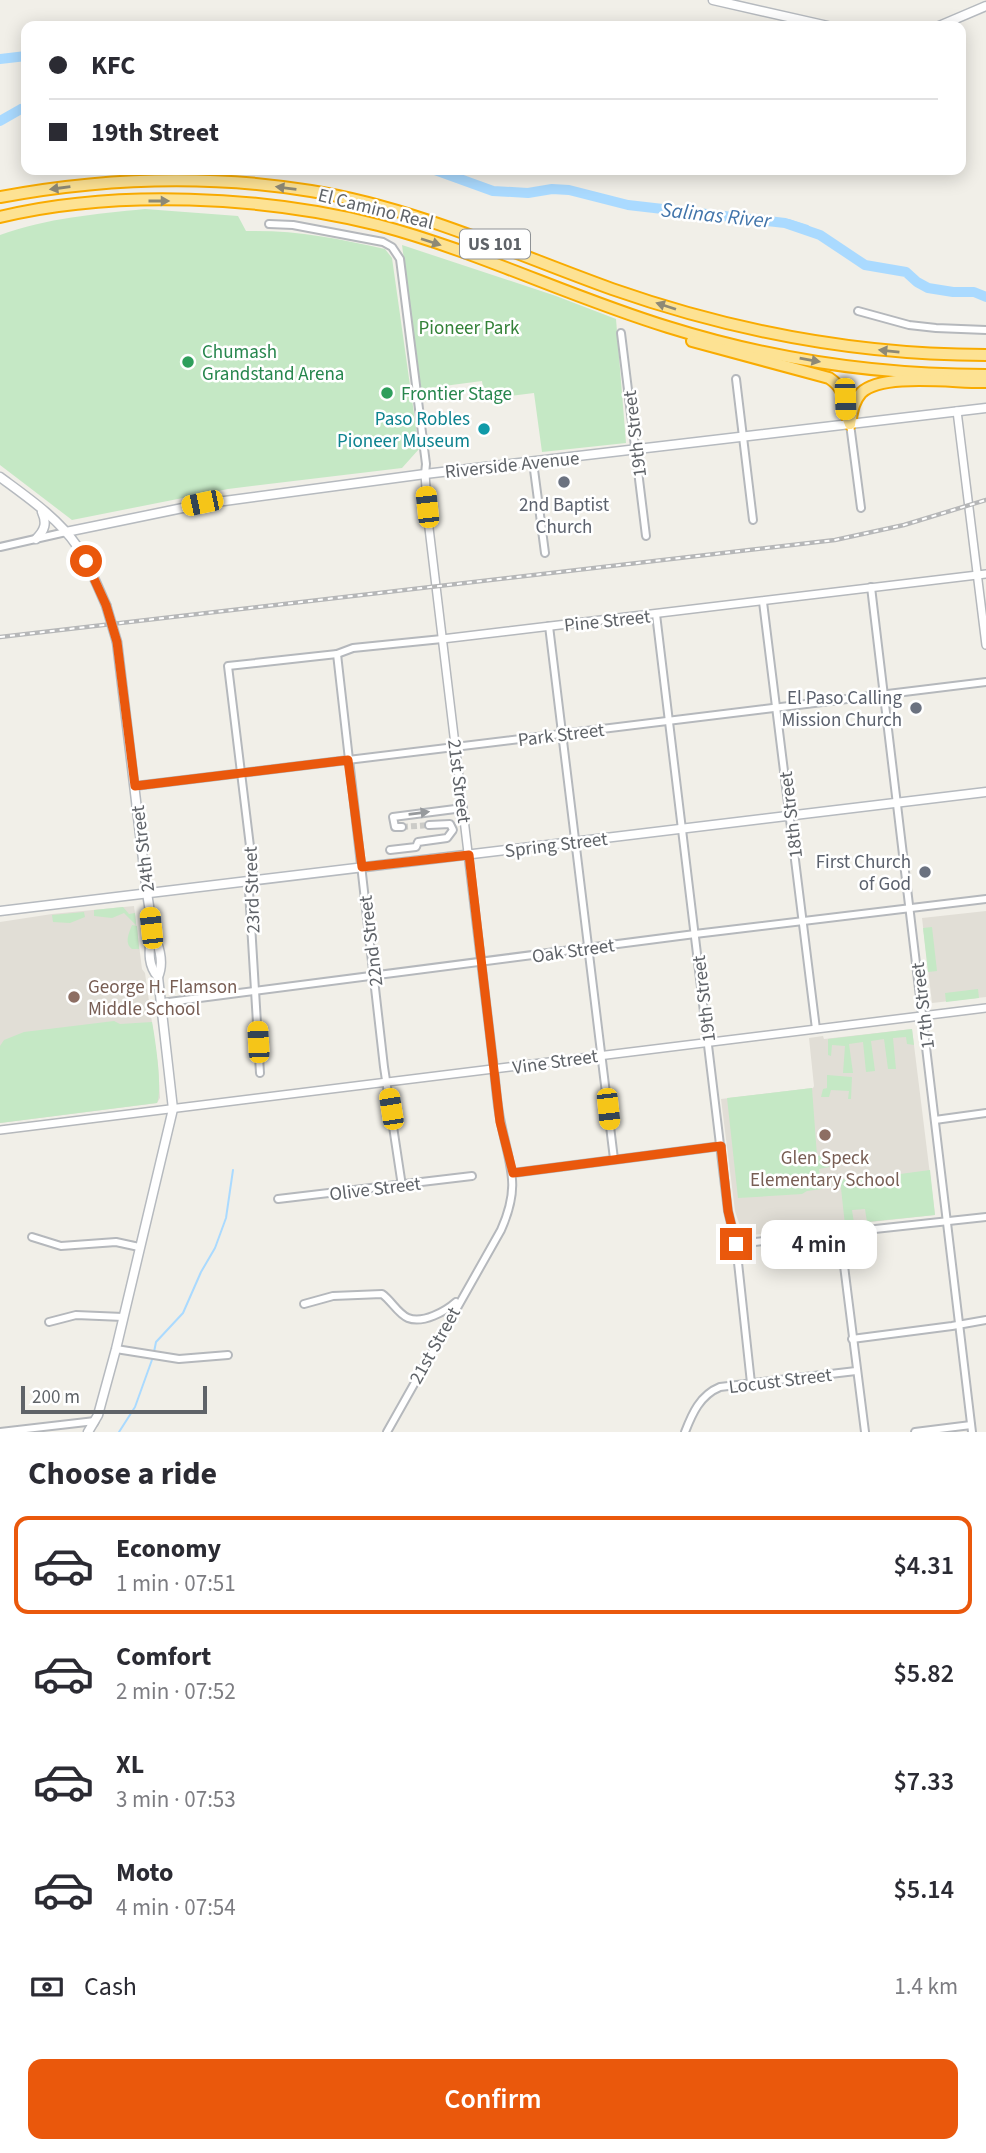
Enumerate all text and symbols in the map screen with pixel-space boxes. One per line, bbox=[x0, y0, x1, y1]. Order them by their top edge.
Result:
text: KFC bbox=[91, 47, 135, 84]
text: 19th Street bbox=[91, 114, 219, 151]
street label: El Camino Real bbox=[315, 182, 436, 237]
one-way arrow bbox=[48, 183, 70, 194]
one-way arrow bbox=[275, 183, 297, 194]
water label: Salinas River bbox=[660, 194, 773, 236]
one-way arrow bbox=[149, 195, 171, 207]
road number: US 101 bbox=[460, 230, 530, 258]
one-way arrow bbox=[421, 238, 442, 248]
one-way arrow bbox=[656, 300, 677, 311]
park label: Pioneer Park bbox=[419, 315, 520, 342]
place label: Chumash Grandstand Arena bbox=[202, 339, 344, 388]
one-way arrow bbox=[878, 345, 900, 356]
marker: Chumash Grandstand Arena bbox=[180, 354, 196, 370]
one-way arrow bbox=[799, 355, 821, 366]
car bbox=[834, 378, 857, 420]
place label: Frontier Stage bbox=[401, 381, 512, 408]
marker: Frontier Stage bbox=[379, 385, 395, 401]
street label: 19th Street bbox=[617, 388, 654, 479]
place label: Paso Robles Pioneer Museum bbox=[337, 406, 470, 455]
marker: Paso Robles Pioneer Museum bbox=[476, 421, 492, 437]
street label: Riverside Avenue bbox=[444, 445, 581, 486]
marker: 2nd Baptist Church bbox=[556, 474, 572, 490]
car bbox=[415, 485, 440, 529]
car bbox=[180, 488, 225, 518]
place label: 2nd Baptist Church bbox=[519, 492, 610, 541]
route start bbox=[70, 545, 102, 577]
street label: Pine Street bbox=[563, 603, 652, 639]
place label: El Paso Calling Mission Church bbox=[782, 685, 902, 734]
marker: El Paso Calling Mission Church bbox=[908, 700, 924, 716]
street label: Park Street bbox=[516, 717, 607, 754]
street label: 21st Street bbox=[440, 738, 477, 825]
street label: 18th Street bbox=[773, 769, 810, 860]
street label: 24th Street bbox=[125, 803, 162, 894]
one-way arrow bbox=[408, 808, 430, 819]
street label: Spring Street bbox=[503, 826, 610, 865]
street label: 23rd Street bbox=[237, 845, 268, 934]
place label: First Church of God bbox=[816, 849, 911, 898]
marker: First Church of God bbox=[917, 864, 933, 880]
street label: 22nd Street bbox=[352, 893, 390, 988]
car bbox=[139, 906, 164, 950]
street label: Oak Street bbox=[530, 932, 617, 971]
street label: 19th Street bbox=[686, 953, 723, 1044]
street label: 17th Street bbox=[905, 960, 942, 1051]
place label: George H. Flamson Middle School bbox=[88, 974, 238, 1023]
marker: George H. Flamson Middle School bbox=[66, 989, 82, 1005]
car bbox=[247, 1020, 270, 1064]
street label: Vine Street bbox=[511, 1043, 600, 1082]
car bbox=[378, 1087, 405, 1131]
car bbox=[596, 1087, 621, 1131]
marker: Glen Speck Elementary School bbox=[817, 1127, 833, 1143]
place label: Glen Speck Elementary School bbox=[750, 1145, 900, 1194]
street label: Olive Street bbox=[328, 1170, 423, 1208]
callout: 4 min bbox=[760, 1220, 876, 1268]
route end bbox=[720, 1228, 752, 1260]
text: 4 min bbox=[792, 1228, 846, 1261]
street label: 21st Street bbox=[403, 1302, 468, 1389]
street label: Locust Street bbox=[727, 1362, 834, 1401]
scale bar bbox=[21, 1383, 206, 1415]
text: 200 m bbox=[32, 1384, 80, 1411]
text: Choose a ride bbox=[28, 1451, 217, 1497]
text: Economy bbox=[116, 1530, 221, 1567]
icon: car bbox=[32, 1534, 95, 1597]
text: $4.31 bbox=[893, 1547, 954, 1584]
text: 1 min · 07:51 bbox=[116, 1567, 236, 1600]
text: Comfort bbox=[116, 1638, 211, 1675]
icon: car bbox=[32, 1642, 95, 1705]
text: $5.82 bbox=[893, 1655, 954, 1692]
text: 2 min · 07:52 bbox=[116, 1675, 236, 1708]
text: XL bbox=[116, 1746, 144, 1783]
icon: car bbox=[32, 1750, 95, 1813]
text: $7.33 bbox=[893, 1763, 954, 1800]
text: 3 min · 07:53 bbox=[116, 1783, 236, 1816]
text: Moto bbox=[116, 1854, 173, 1891]
icon: car bbox=[32, 1858, 95, 1921]
text: $5.14 bbox=[893, 1871, 954, 1908]
text: 4 min · 07:54 bbox=[116, 1891, 236, 1924]
icon: cash bbox=[28, 1968, 66, 2006]
text: Cash bbox=[84, 1968, 137, 2005]
text: 1.4 km bbox=[894, 1970, 958, 2003]
button: Confirm bbox=[28, 2059, 958, 2139]

